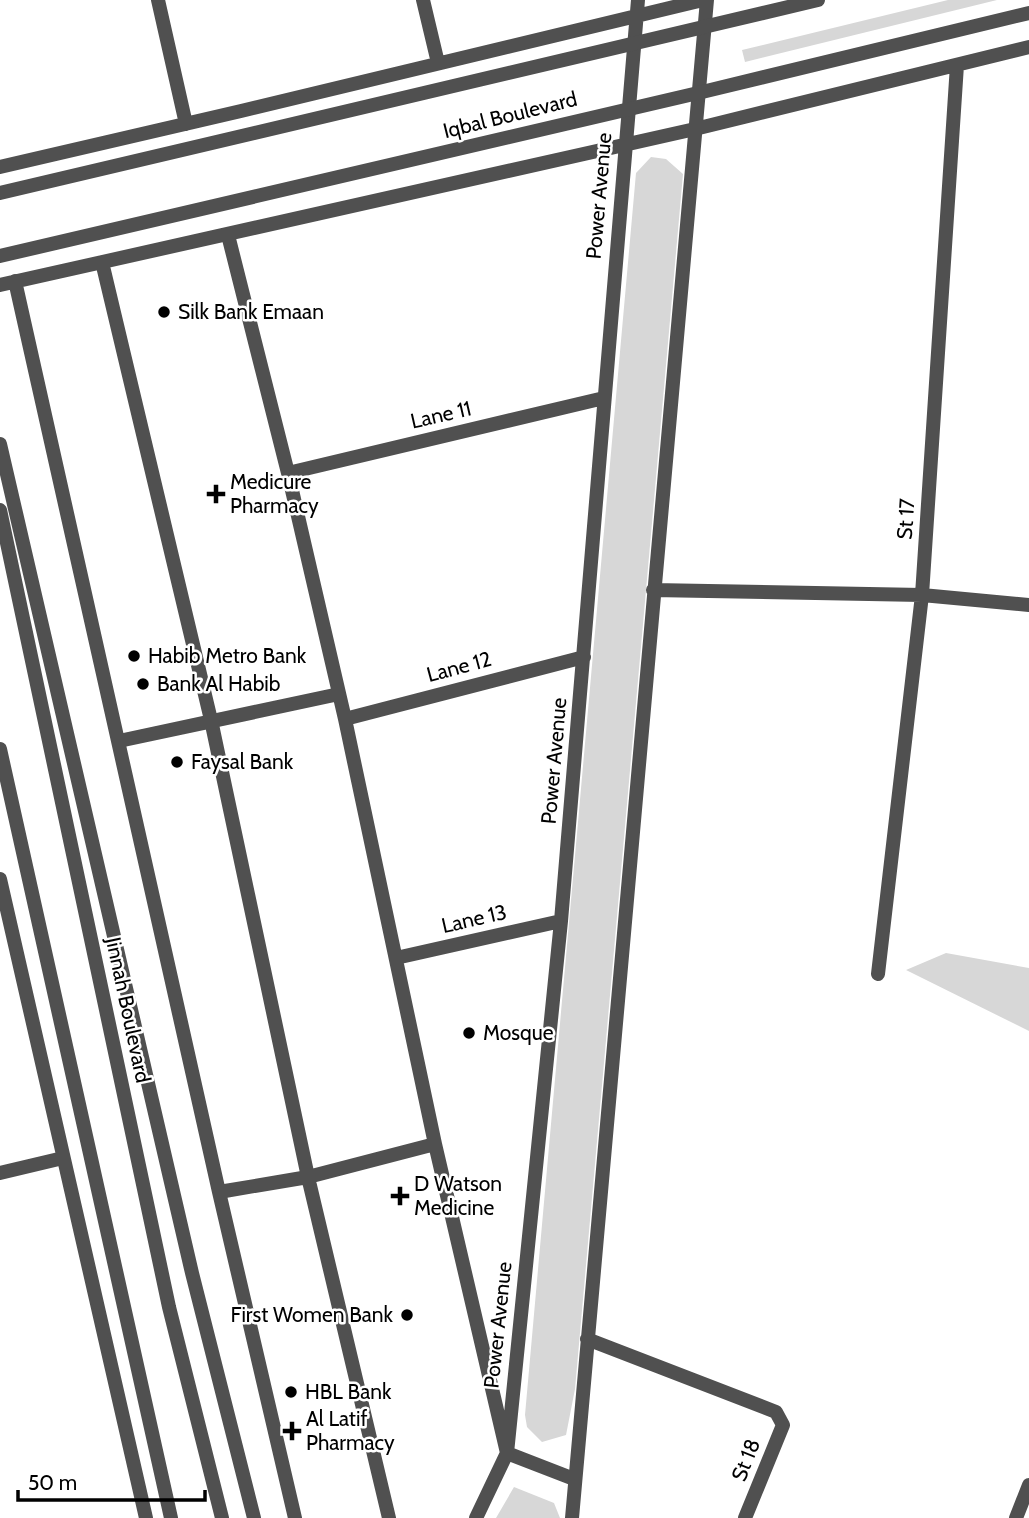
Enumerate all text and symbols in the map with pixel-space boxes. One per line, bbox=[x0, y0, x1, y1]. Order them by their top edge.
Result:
street label: Iqbal Boulevard bbox=[440, 86, 579, 143]
street label: Power Avenue bbox=[581, 131, 617, 260]
place label: Silk Bank Emaan bbox=[178, 299, 324, 324]
marker: Silk Bank Emaan bbox=[156, 304, 172, 320]
street label: Lane 11 bbox=[408, 395, 474, 434]
place label: Medicure Pharmacy bbox=[230, 469, 319, 518]
marker: Medicure Pharmacy bbox=[208, 486, 224, 502]
street label: St 17 bbox=[892, 497, 919, 540]
place label: Habib Metro Bank bbox=[148, 643, 307, 668]
street label: Lane 12 bbox=[424, 646, 494, 687]
marker: Habib Metro Bank bbox=[126, 648, 142, 664]
place label: Bank Al Habib bbox=[157, 671, 280, 696]
marker: Bank Al Habib bbox=[135, 676, 151, 692]
street label: Power Avenue bbox=[536, 696, 572, 825]
place label: Faysal Bank bbox=[191, 749, 294, 774]
marker: Faysal Bank bbox=[169, 754, 185, 770]
street label: Lane 13 bbox=[439, 899, 509, 938]
street label: Jinnah Boulevard bbox=[101, 934, 156, 1085]
place label: Mosque bbox=[483, 1020, 554, 1045]
marker: Mosque bbox=[461, 1025, 477, 1041]
place label: D Watson Medicine bbox=[414, 1171, 502, 1220]
marker: D Watson Medicine bbox=[392, 1188, 408, 1204]
street label: Power Avenue bbox=[478, 1260, 517, 1389]
place label: First Women Bank bbox=[231, 1302, 394, 1327]
marker: First Women Bank bbox=[399, 1307, 415, 1323]
place label: HBL Bank bbox=[305, 1379, 392, 1404]
marker: HBL Bank bbox=[283, 1384, 299, 1400]
place label: Al Latif Pharmacy bbox=[306, 1406, 395, 1455]
marker: Al Latif Pharmacy bbox=[284, 1423, 300, 1439]
street label: St 18 bbox=[726, 1435, 765, 1485]
scale bar bbox=[18, 1458, 205, 1502]
text: 50 m bbox=[28, 1470, 77, 1495]

